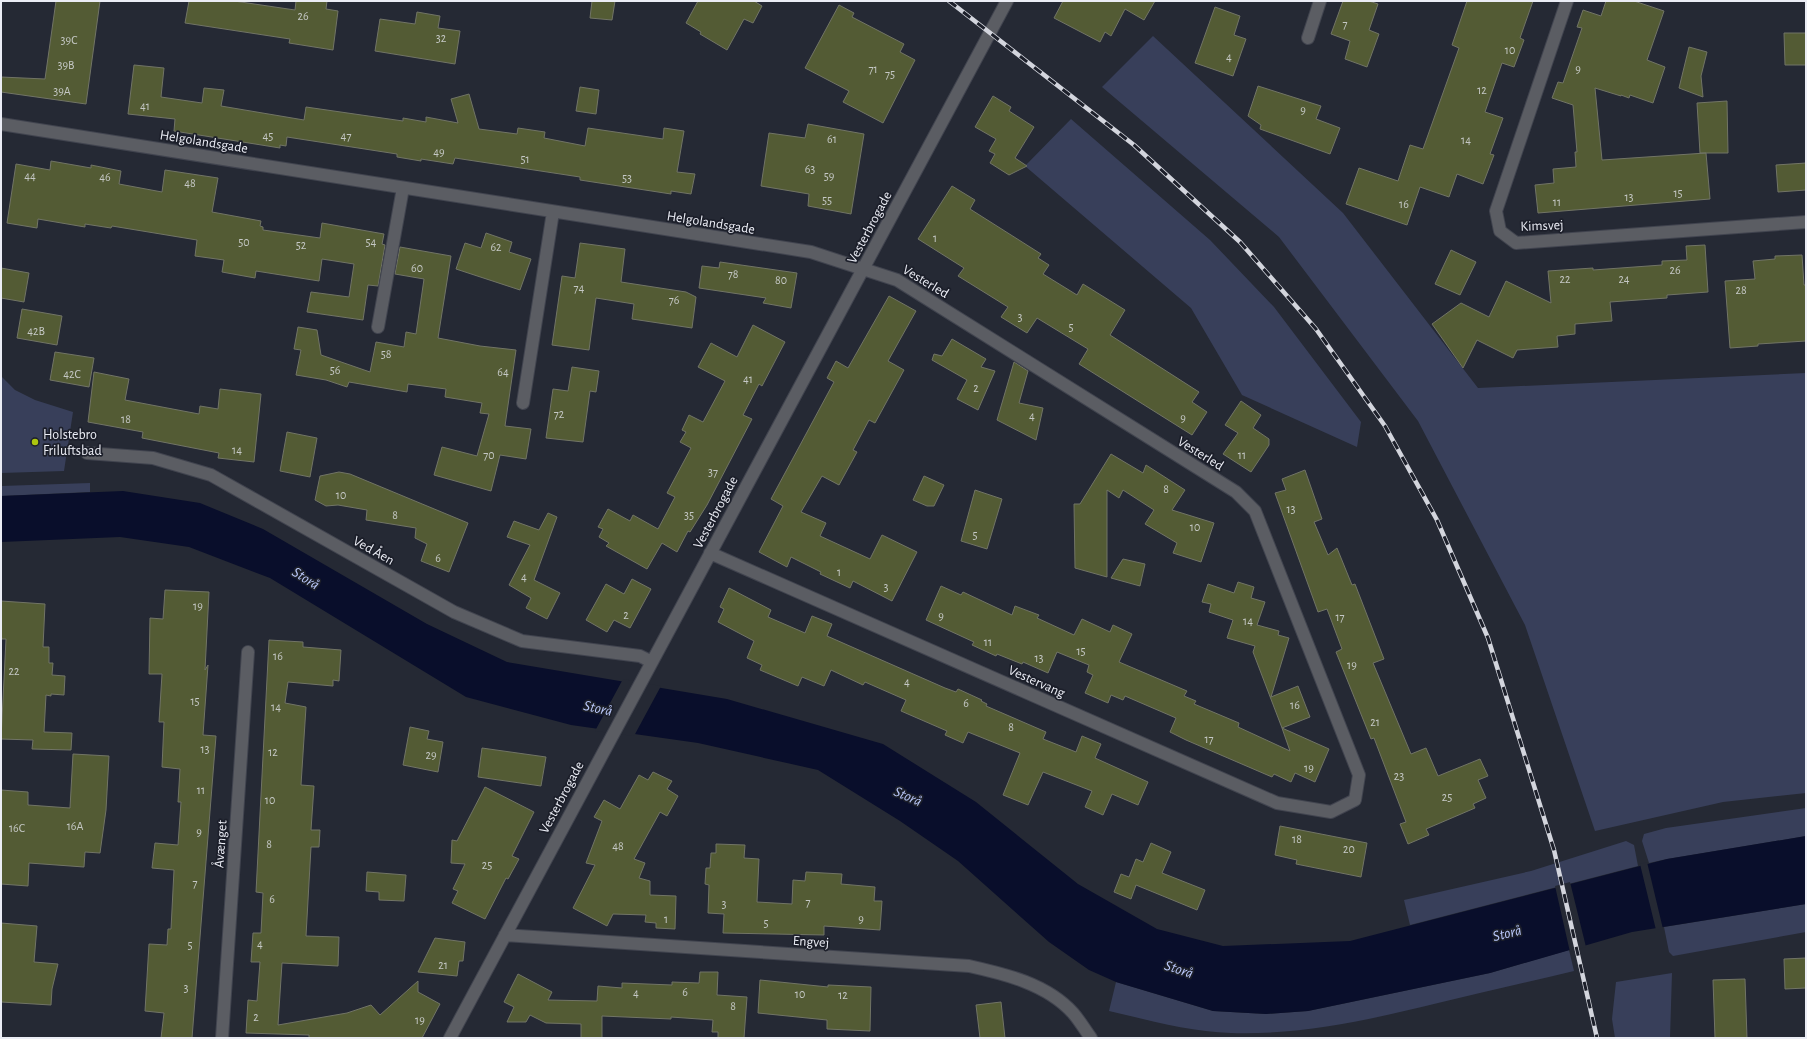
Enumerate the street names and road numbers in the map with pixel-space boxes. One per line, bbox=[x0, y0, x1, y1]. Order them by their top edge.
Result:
street label: Helgolandsgade bbox=[159, 128, 249, 156]
street label: Vesterbrogade bbox=[845, 189, 895, 266]
street label: Helgolandsgade bbox=[666, 209, 756, 237]
street label: Kimsvej bbox=[1520, 218, 1564, 234]
street label: Vesterled bbox=[900, 263, 951, 301]
street label: Vesterled bbox=[1175, 434, 1226, 473]
street label: Vesterbrogade bbox=[691, 474, 741, 551]
street label: Ved Åen bbox=[351, 532, 397, 568]
street label: Vestervang bbox=[1006, 663, 1067, 701]
street label: Vesterbrogade bbox=[537, 759, 587, 836]
street label: Åvænget bbox=[210, 819, 230, 868]
street label: Engvej bbox=[792, 934, 830, 950]

